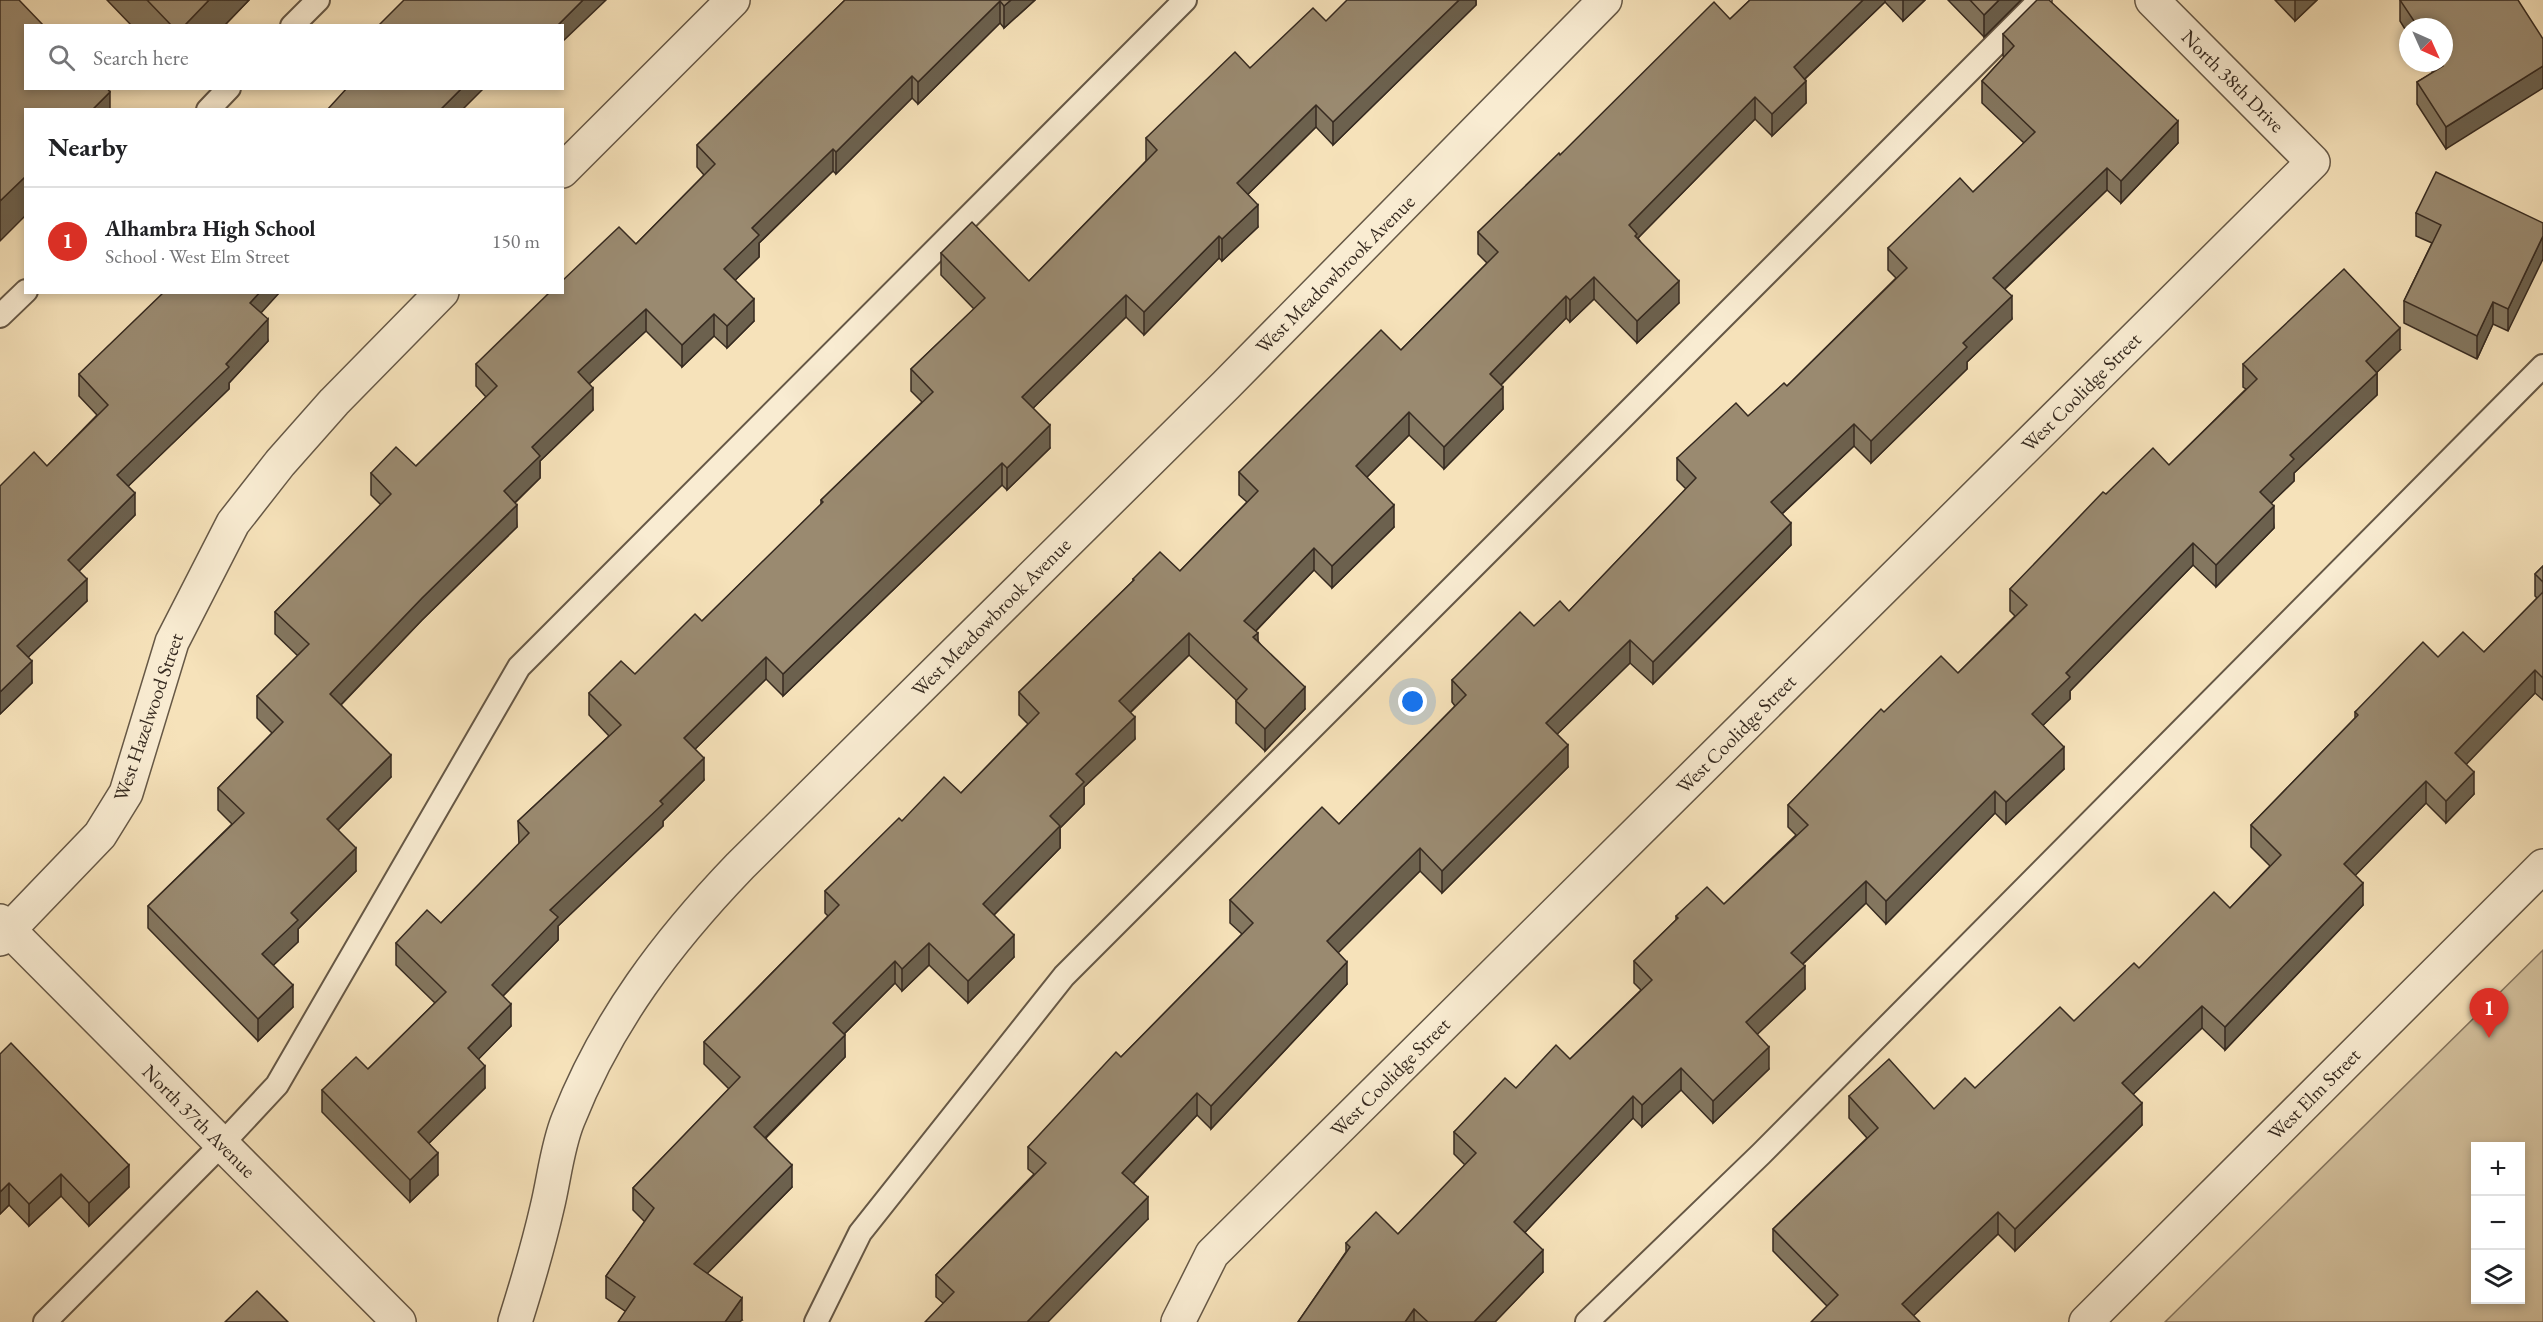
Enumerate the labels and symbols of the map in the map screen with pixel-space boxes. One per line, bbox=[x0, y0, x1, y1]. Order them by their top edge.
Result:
north arrow bbox=[2399, 18, 2453, 72]
street label: North 38th Drive bbox=[2176, 24, 2290, 138]
street label: West Meadowbrook Avenue bbox=[1250, 189, 1420, 359]
street label: West Coolidge Street bbox=[2016, 326, 2147, 457]
street label: West Meadowbrook Avenue bbox=[906, 532, 1076, 702]
street label: West Hazelwood Street bbox=[107, 629, 189, 804]
street label: West Coolidge Street bbox=[1671, 668, 1802, 799]
your location bbox=[1398, 687, 1427, 716]
pin: 1 bbox=[2470, 988, 2508, 1038]
street label: West Coolidge Street bbox=[1325, 1011, 1456, 1142]
street label: West Elm Street bbox=[2262, 1042, 2366, 1146]
street label: North 37th Avenue bbox=[137, 1059, 261, 1183]

